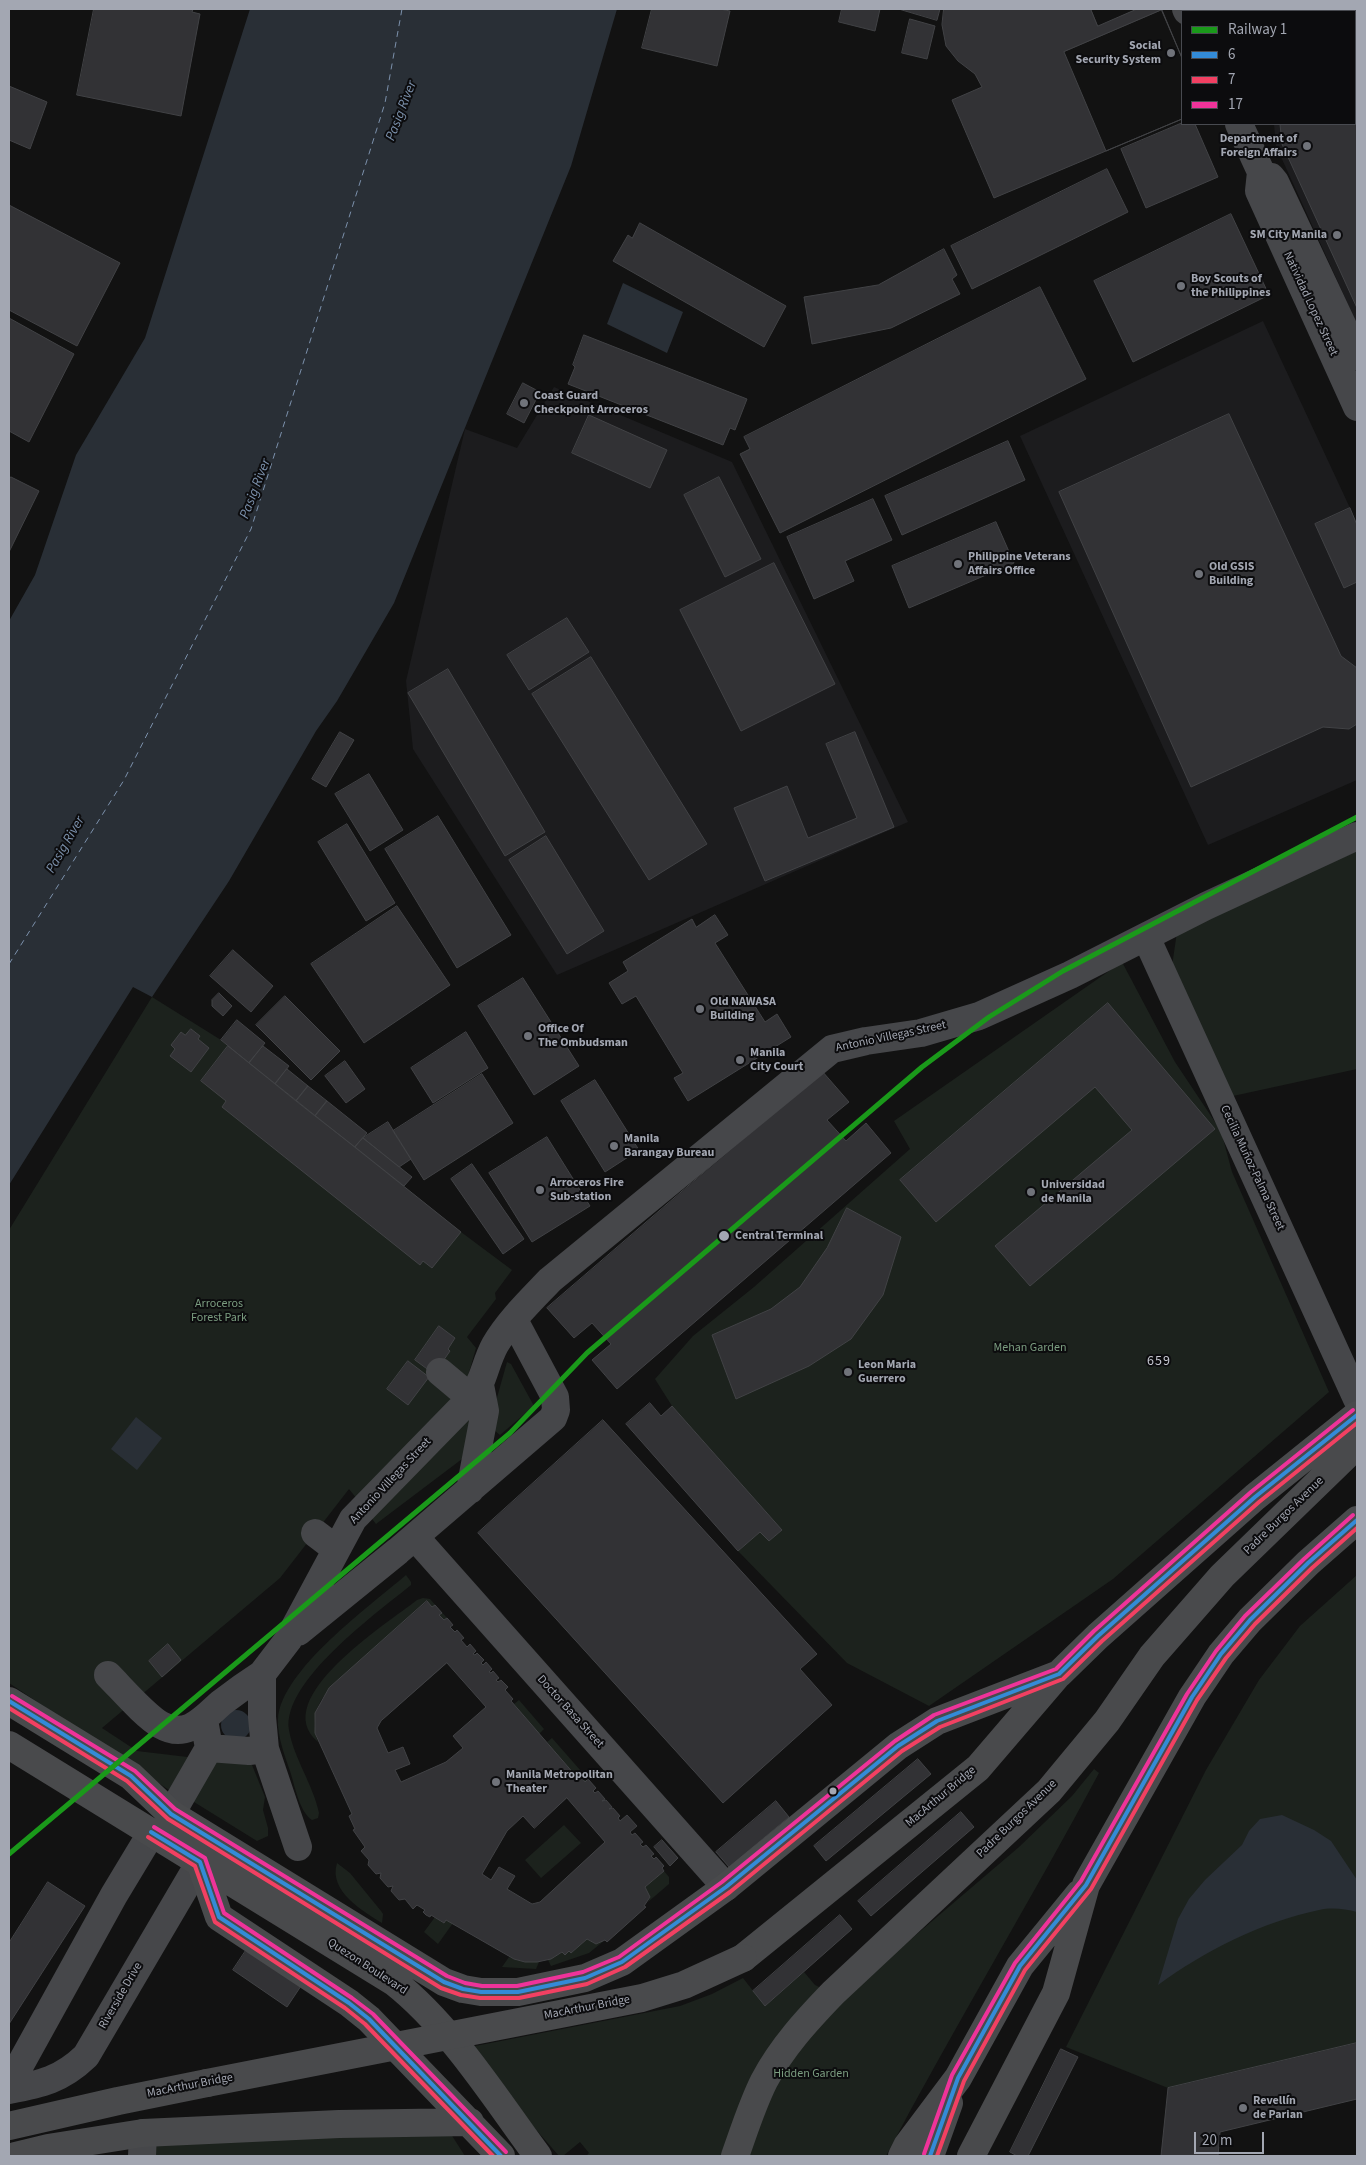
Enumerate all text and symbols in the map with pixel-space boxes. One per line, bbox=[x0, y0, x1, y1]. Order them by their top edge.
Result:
legend bbox=[1181, 10, 1356, 125]
text: Railway 1 bbox=[1228, 19, 1287, 40]
place label: Social Security System bbox=[1075, 39, 1161, 67]
text: 6 bbox=[1228, 44, 1235, 65]
marker: Social Security System bbox=[1165, 47, 1177, 59]
text: 7 bbox=[1228, 69, 1235, 90]
water label: Pasig River bbox=[383, 79, 421, 143]
text: 17 bbox=[1228, 94, 1243, 115]
place label: Department of Foreign Affairs bbox=[1220, 132, 1297, 160]
marker: Department of Foreign Affairs bbox=[1301, 140, 1313, 152]
place label: SM City Manila bbox=[1250, 228, 1327, 242]
marker: SM City Manila bbox=[1331, 229, 1343, 241]
street label: Natividad Lopez Street bbox=[1280, 250, 1340, 358]
place label: Boy Scouts of the Philippines bbox=[1191, 272, 1271, 300]
marker: Boy Scouts of the Philippines bbox=[1175, 280, 1187, 292]
place label: Coast Guard Checkpoint Arroceros bbox=[534, 389, 648, 417]
marker: Coast Guard Checkpoint Arroceros bbox=[518, 397, 530, 409]
water label: Pasig River bbox=[237, 457, 275, 521]
place label: Philippine Veterans Affairs Office bbox=[968, 550, 1071, 578]
marker: Philippine Veterans Affairs Office bbox=[952, 558, 964, 570]
place label: Old GSIS Building bbox=[1209, 560, 1255, 588]
marker: Old GSIS Building bbox=[1193, 568, 1205, 580]
water label: Pasig River bbox=[43, 814, 89, 876]
place label: Old NAWASA Building bbox=[710, 995, 776, 1023]
marker: Old NAWASA Building bbox=[694, 1003, 706, 1015]
street label: Antonio Villegas Street bbox=[835, 1018, 947, 1056]
place label: Office Of The Ombudsman bbox=[538, 1022, 628, 1050]
marker: Office Of The Ombudsman bbox=[522, 1030, 534, 1042]
place label: Manila City Court bbox=[750, 1046, 803, 1074]
marker: Manila City Court bbox=[734, 1054, 746, 1066]
street label: Cecilia Muñoz-Palma Street bbox=[1217, 1103, 1287, 1233]
place label: Manila Barangay Bureau bbox=[624, 1132, 714, 1160]
marker: Manila Barangay Bureau bbox=[608, 1140, 620, 1152]
place label: Arroceros Fire Sub-station bbox=[550, 1176, 624, 1204]
place label: Universidad de Manila bbox=[1041, 1178, 1105, 1206]
marker: Arroceros Fire Sub-station bbox=[534, 1184, 546, 1196]
marker: Universidad de Manila bbox=[1025, 1186, 1037, 1198]
marker: Central Terminal bbox=[717, 1229, 731, 1243]
place label: Central Terminal bbox=[735, 1229, 823, 1243]
park label: Arroceros Forest Park bbox=[191, 1297, 247, 1325]
park label: Mehan Garden bbox=[994, 1341, 1066, 1355]
district label: 659 bbox=[1147, 1354, 1171, 1370]
place label: Leon Maria Guerrero bbox=[858, 1358, 916, 1386]
marker: Leon Maria Guerrero bbox=[842, 1366, 854, 1378]
street label: Antonio Villegas Street bbox=[347, 1435, 435, 1527]
street label: Padre Burgos Avenue bbox=[1241, 1474, 1327, 1558]
street label: Doctor Basa Street bbox=[534, 1673, 606, 1751]
street label: MacArthur Bridge bbox=[903, 1763, 979, 1831]
place label: Manila Metropolitan Theater bbox=[506, 1768, 613, 1796]
marker: Manila Metropolitan Theater bbox=[490, 1776, 502, 1788]
street label: Padre Burgos Avenue bbox=[974, 1777, 1060, 1861]
unlabelled marker bbox=[828, 1786, 838, 1796]
street label: Quezon Boulevard bbox=[324, 1936, 410, 1998]
street label: Riverside Drive bbox=[96, 1960, 146, 2032]
street label: MacArthur Bridge bbox=[543, 1993, 631, 2023]
park label: Hidden Garden bbox=[773, 2067, 849, 2081]
street label: MacArthur Bridge bbox=[146, 2071, 234, 2101]
place label: Revellín de Parian bbox=[1253, 2094, 1303, 2122]
marker: Revellín de Parian bbox=[1237, 2102, 1249, 2114]
scale bar bbox=[1196, 2122, 1266, 2154]
text: 20 m bbox=[1202, 2130, 1232, 2151]

